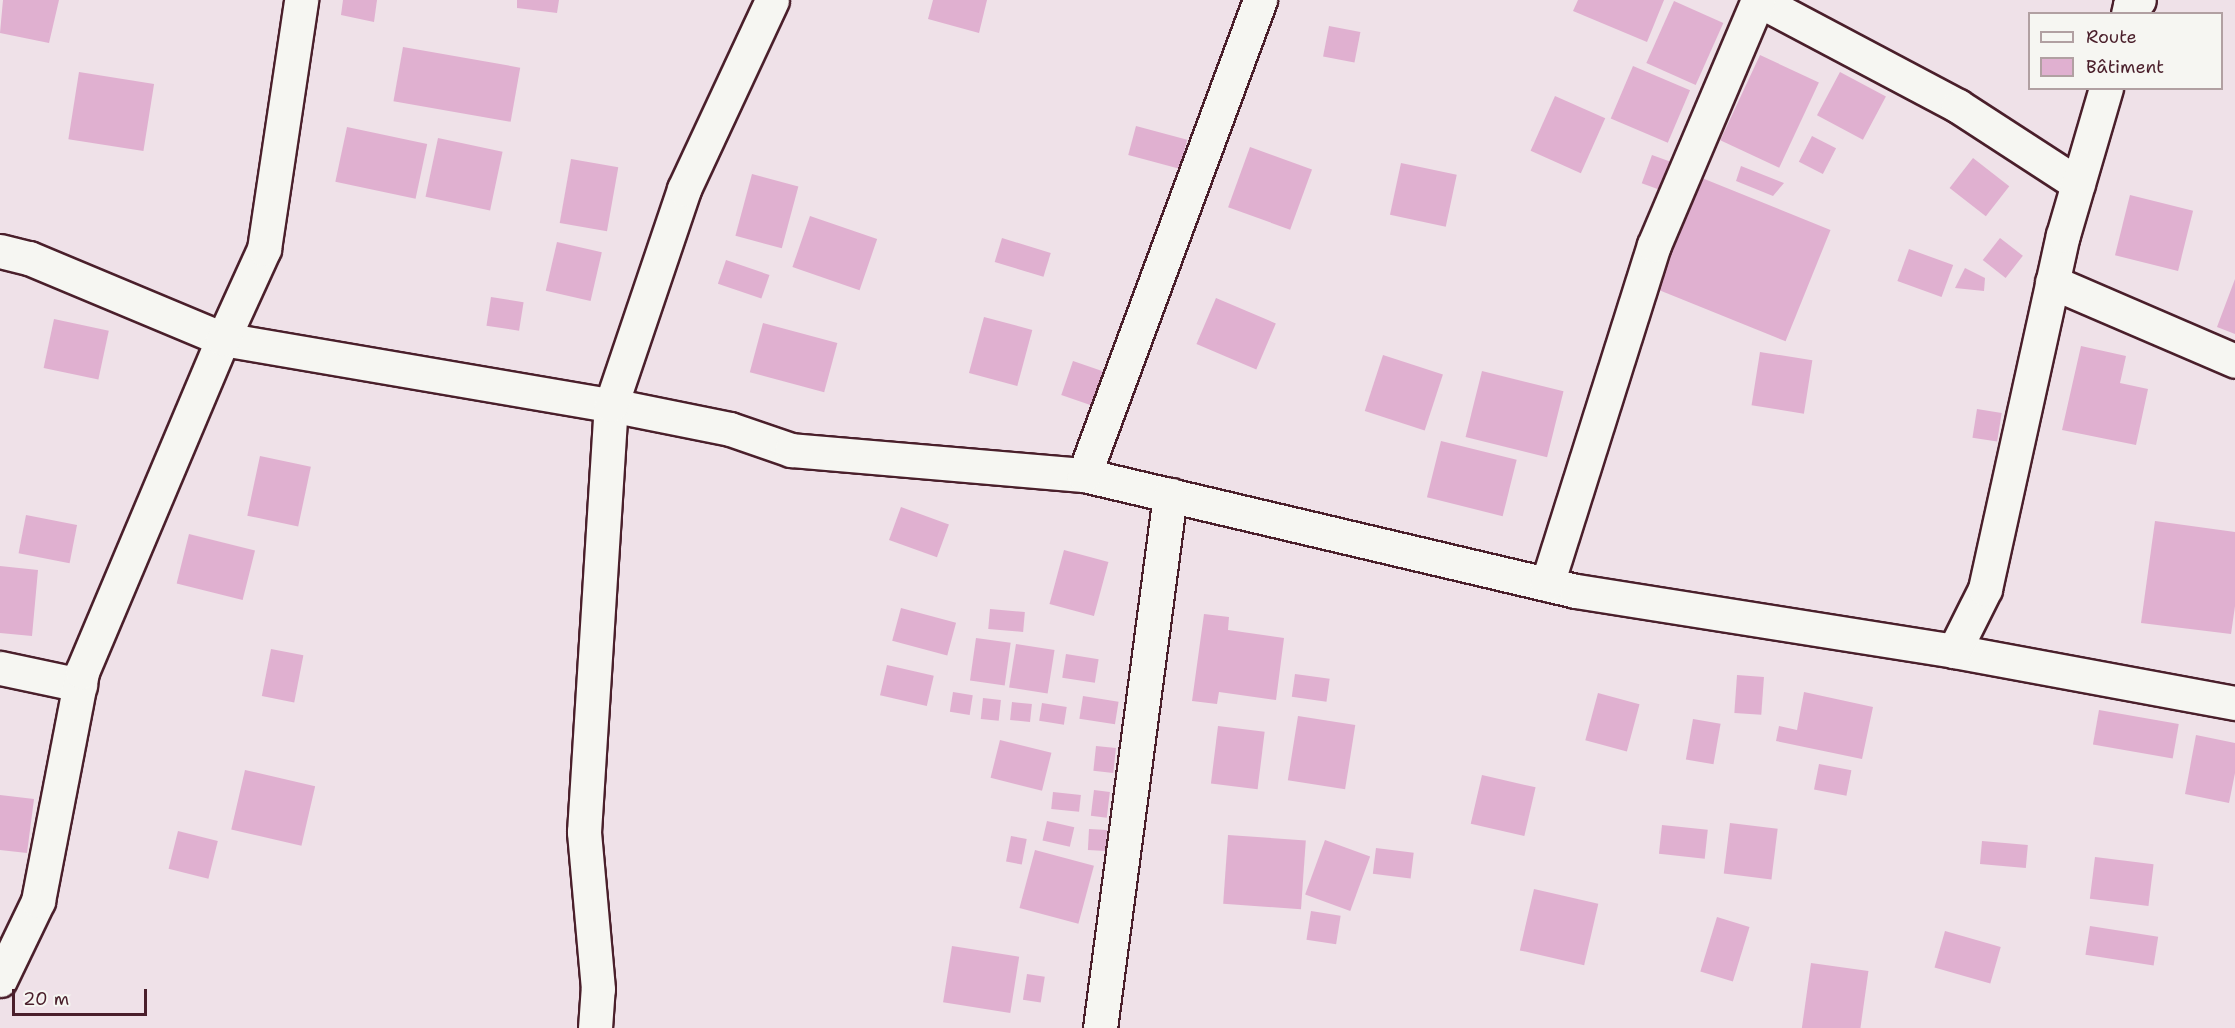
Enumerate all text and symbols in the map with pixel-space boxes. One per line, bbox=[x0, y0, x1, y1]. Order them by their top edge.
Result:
legend bbox=[2028, 12, 2223, 90]
text: Route bbox=[2086, 25, 2137, 49]
text: Bâtiment bbox=[2086, 55, 2164, 79]
scale bar bbox=[15, 977, 150, 1015]
text: 20 m bbox=[23, 987, 69, 1011]

